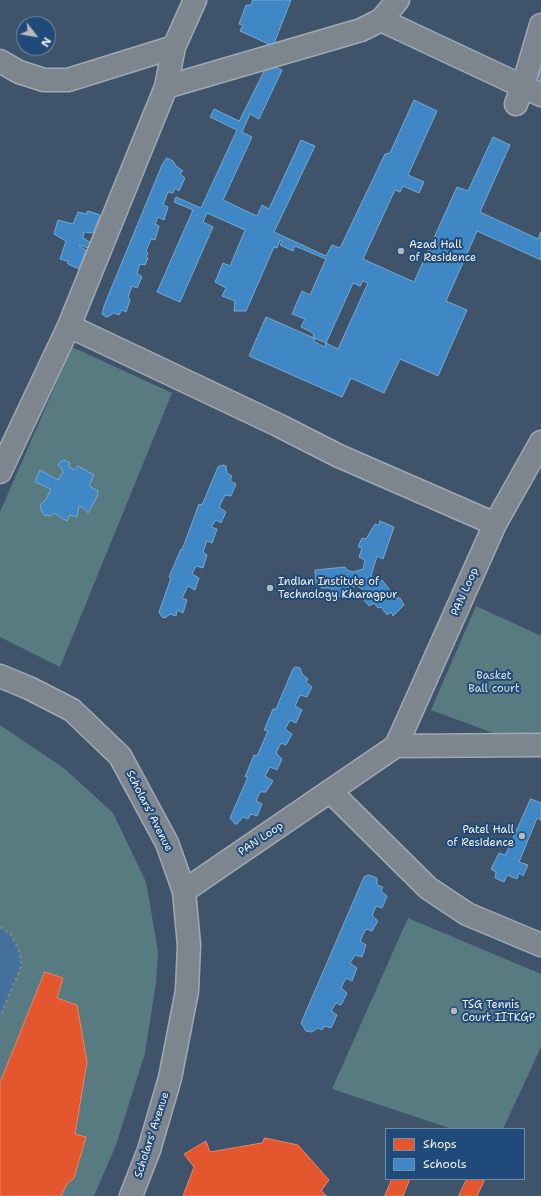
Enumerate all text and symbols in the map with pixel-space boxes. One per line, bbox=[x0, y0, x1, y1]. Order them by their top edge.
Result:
north arrow bbox=[16, 16, 56, 56]
text: N bbox=[37, 34, 55, 50]
place label: Azad Hall of Residence bbox=[409, 238, 476, 264]
marker: Azad Hall of Residence bbox=[396, 246, 406, 256]
street label: PAN Loop bbox=[449, 566, 481, 618]
place label: Indian Institute of Technology Kharagpur bbox=[278, 575, 397, 601]
marker: Indian Institute of Technology Kharagpur bbox=[265, 583, 275, 593]
park label: Basket Ball court bbox=[468, 669, 520, 695]
street label: Scholars' Avenue bbox=[123, 768, 175, 854]
street label: PAN Loop bbox=[236, 819, 286, 859]
place label: Patel Hall of Residence bbox=[447, 823, 514, 849]
marker: Patel Hall of Residence bbox=[517, 831, 527, 841]
place label: TSG Tennis Court IITKGP bbox=[462, 998, 535, 1024]
marker: TSG Tennis Court IITKGP bbox=[449, 1006, 459, 1016]
street label: Scholars' Avenue bbox=[132, 1090, 172, 1180]
legend bbox=[385, 1128, 525, 1180]
text: Shops bbox=[423, 1136, 457, 1152]
text: Schools bbox=[423, 1156, 467, 1172]

